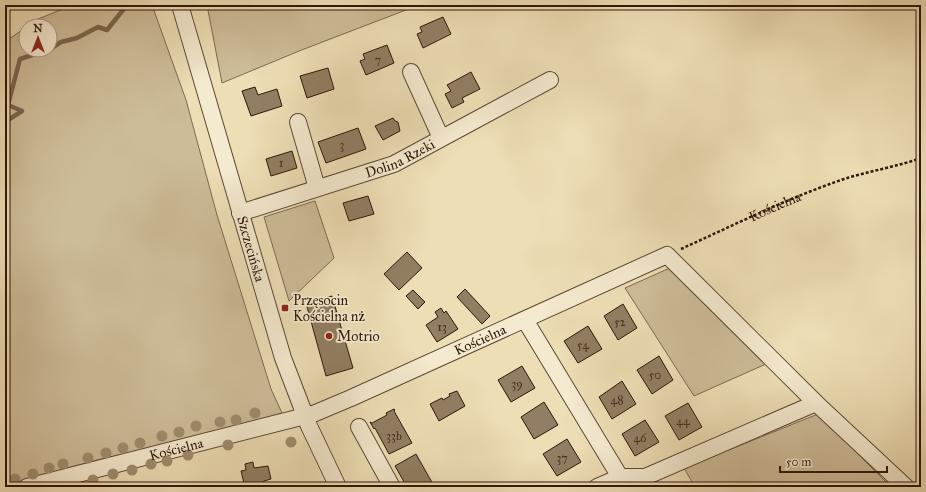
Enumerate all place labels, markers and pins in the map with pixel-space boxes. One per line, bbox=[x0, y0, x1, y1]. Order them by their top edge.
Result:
place label: Przęsocin Kościelna nż bbox=[293, 292, 365, 325]
marker: Przęsocin Kościelna nż bbox=[280, 303, 290, 313]
place label: Motrio bbox=[337, 328, 380, 345]
marker: Motrio bbox=[324, 331, 334, 341]

